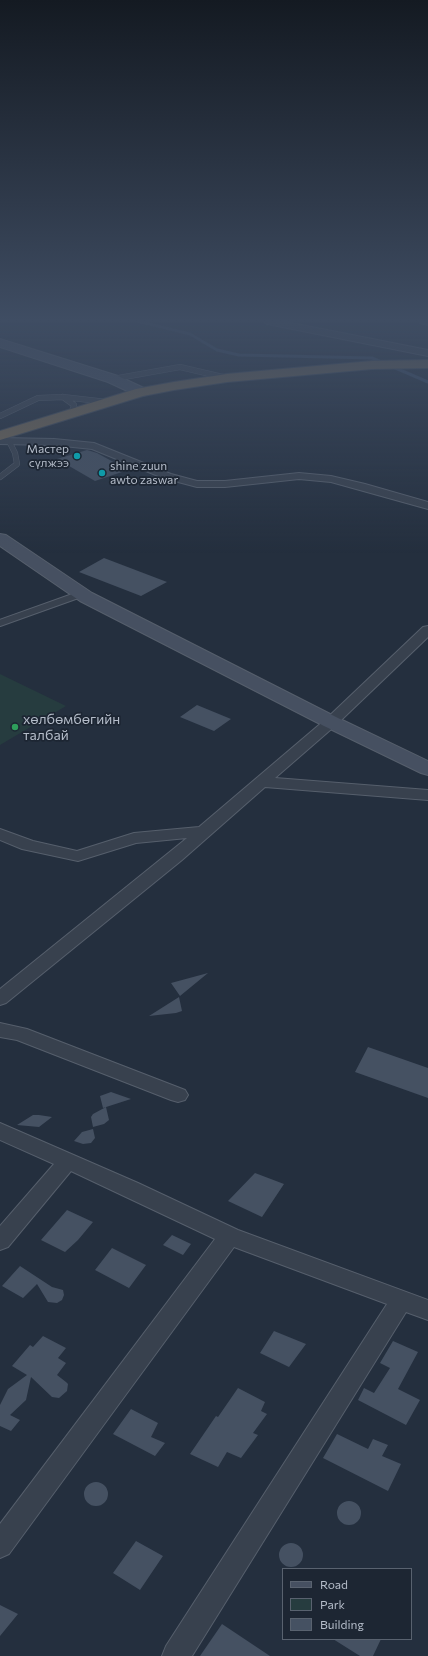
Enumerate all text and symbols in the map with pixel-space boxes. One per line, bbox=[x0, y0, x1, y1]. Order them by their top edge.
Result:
place label: Мастер сүлжээ bbox=[27, 442, 69, 470]
marker: Мастер сүлжээ bbox=[72, 451, 82, 461]
place label: shine zuun awto zaswar bbox=[110, 459, 178, 487]
marker: shine zuun awto zaswar bbox=[97, 468, 107, 478]
place label: хөлбөмбөгийн талбай bbox=[23, 711, 120, 744]
marker: хөлбөмбөгийн талбай bbox=[10, 722, 20, 732]
legend bbox=[282, 1568, 412, 1640]
text: Road bbox=[320, 1577, 348, 1591]
text: Park bbox=[320, 1597, 345, 1611]
text: Building bbox=[320, 1617, 364, 1631]

